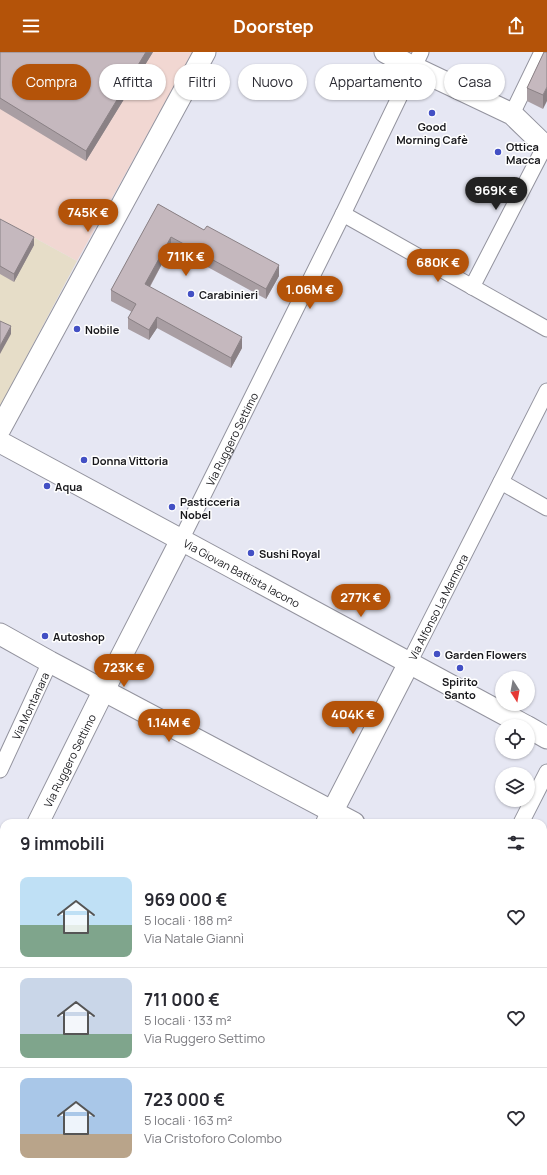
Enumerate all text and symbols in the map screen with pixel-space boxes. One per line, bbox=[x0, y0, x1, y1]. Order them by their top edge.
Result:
text: Doorstep bbox=[233, 14, 314, 38]
icon: menu bbox=[20, 15, 42, 37]
icon: share bbox=[505, 15, 527, 37]
chip: Compra bbox=[12, 64, 91, 100]
chip: Affitta bbox=[99, 64, 166, 100]
chip: Filtri bbox=[174, 64, 230, 100]
chip: Nuovo bbox=[238, 64, 307, 100]
chip: Appartamento bbox=[315, 64, 436, 100]
chip: Casa bbox=[444, 64, 505, 100]
marker: Good Morning Cafè bbox=[427, 108, 437, 118]
place label: Good Morning Cafè bbox=[396, 119, 468, 147]
place label: Ottica Macca bbox=[506, 139, 540, 167]
marker: Ottica Macca bbox=[493, 147, 503, 157]
pin: 969K € bbox=[463, 177, 529, 211]
text: 969K € bbox=[474, 181, 518, 199]
pin: 745K € bbox=[55, 199, 121, 233]
text: 745K € bbox=[67, 203, 109, 221]
pin: 711K € bbox=[153, 243, 219, 277]
text: 711K € bbox=[167, 247, 205, 265]
pin: 680K € bbox=[405, 249, 471, 283]
text: 680K € bbox=[416, 253, 460, 271]
pin: 1.06M € bbox=[273, 276, 347, 310]
text: 1.06M € bbox=[286, 280, 334, 298]
place label: Carabinieri bbox=[199, 287, 258, 302]
marker: Carabinieri bbox=[186, 289, 196, 299]
place label: Nobile bbox=[85, 322, 120, 337]
marker: Nobile bbox=[72, 324, 82, 334]
street label: Via Ruggero Settimo bbox=[202, 389, 261, 488]
place label: Donna Vittoria bbox=[92, 453, 168, 468]
marker: Donna Vittoria bbox=[79, 455, 89, 465]
place label: Aqua bbox=[55, 479, 82, 494]
marker: Aqua bbox=[42, 481, 52, 491]
place label: Pasticceria Nobel bbox=[180, 494, 240, 522]
marker: Pasticceria Nobel bbox=[167, 502, 177, 512]
street label: Via Giovan Battista Iacono bbox=[181, 535, 303, 610]
place label: Sushi Royal bbox=[259, 546, 320, 561]
marker: Sushi Royal bbox=[246, 548, 256, 558]
street label: Via Alfonso La Marmora bbox=[404, 551, 471, 662]
pin: 277K € bbox=[328, 584, 394, 618]
text: 277K € bbox=[340, 588, 382, 606]
place label: Autoshop bbox=[53, 629, 105, 644]
marker: Autoshop bbox=[40, 631, 50, 641]
place label: Garden Flowers bbox=[445, 647, 527, 662]
marker: Garden Flowers bbox=[432, 649, 442, 659]
pin: 723K € bbox=[91, 654, 157, 688]
text: 723K € bbox=[103, 658, 145, 676]
marker: Spirito Santo bbox=[455, 663, 465, 673]
street label: Via Montanara bbox=[8, 669, 52, 742]
north arrow bbox=[495, 671, 535, 711]
map controls bbox=[495, 671, 535, 807]
place label: Spirito Santo bbox=[442, 674, 478, 702]
pin: 404K € bbox=[320, 701, 386, 735]
text: 404K € bbox=[331, 705, 375, 723]
pin: 1.14M € bbox=[132, 709, 206, 743]
street label: Via Ruggero Settimo bbox=[40, 711, 99, 810]
text: 1.14M € bbox=[147, 713, 191, 731]
button: locate bbox=[495, 719, 535, 759]
button: layers bbox=[495, 767, 535, 807]
text: 9 immobili bbox=[20, 832, 104, 855]
icon: filters bbox=[505, 832, 527, 854]
text: 969 000 € bbox=[144, 888, 227, 911]
icon: home bbox=[52, 893, 100, 941]
icon: heart bbox=[505, 906, 527, 928]
text: 5 locali · 188 m² bbox=[144, 911, 232, 929]
text: Via Natale Giannì bbox=[144, 929, 244, 947]
text: 711 000 € bbox=[144, 988, 220, 1011]
icon: home bbox=[52, 994, 100, 1042]
icon: heart bbox=[505, 1007, 527, 1029]
text: 5 locali · 133 m² bbox=[144, 1011, 232, 1029]
text: Via Ruggero Settimo bbox=[144, 1029, 265, 1047]
text: 723 000 € bbox=[144, 1088, 225, 1111]
icon: home bbox=[52, 1094, 100, 1142]
icon: heart bbox=[505, 1107, 527, 1129]
text: 5 locali · 163 m² bbox=[144, 1111, 233, 1129]
text: Via Cristoforo Colombo bbox=[144, 1129, 282, 1147]

